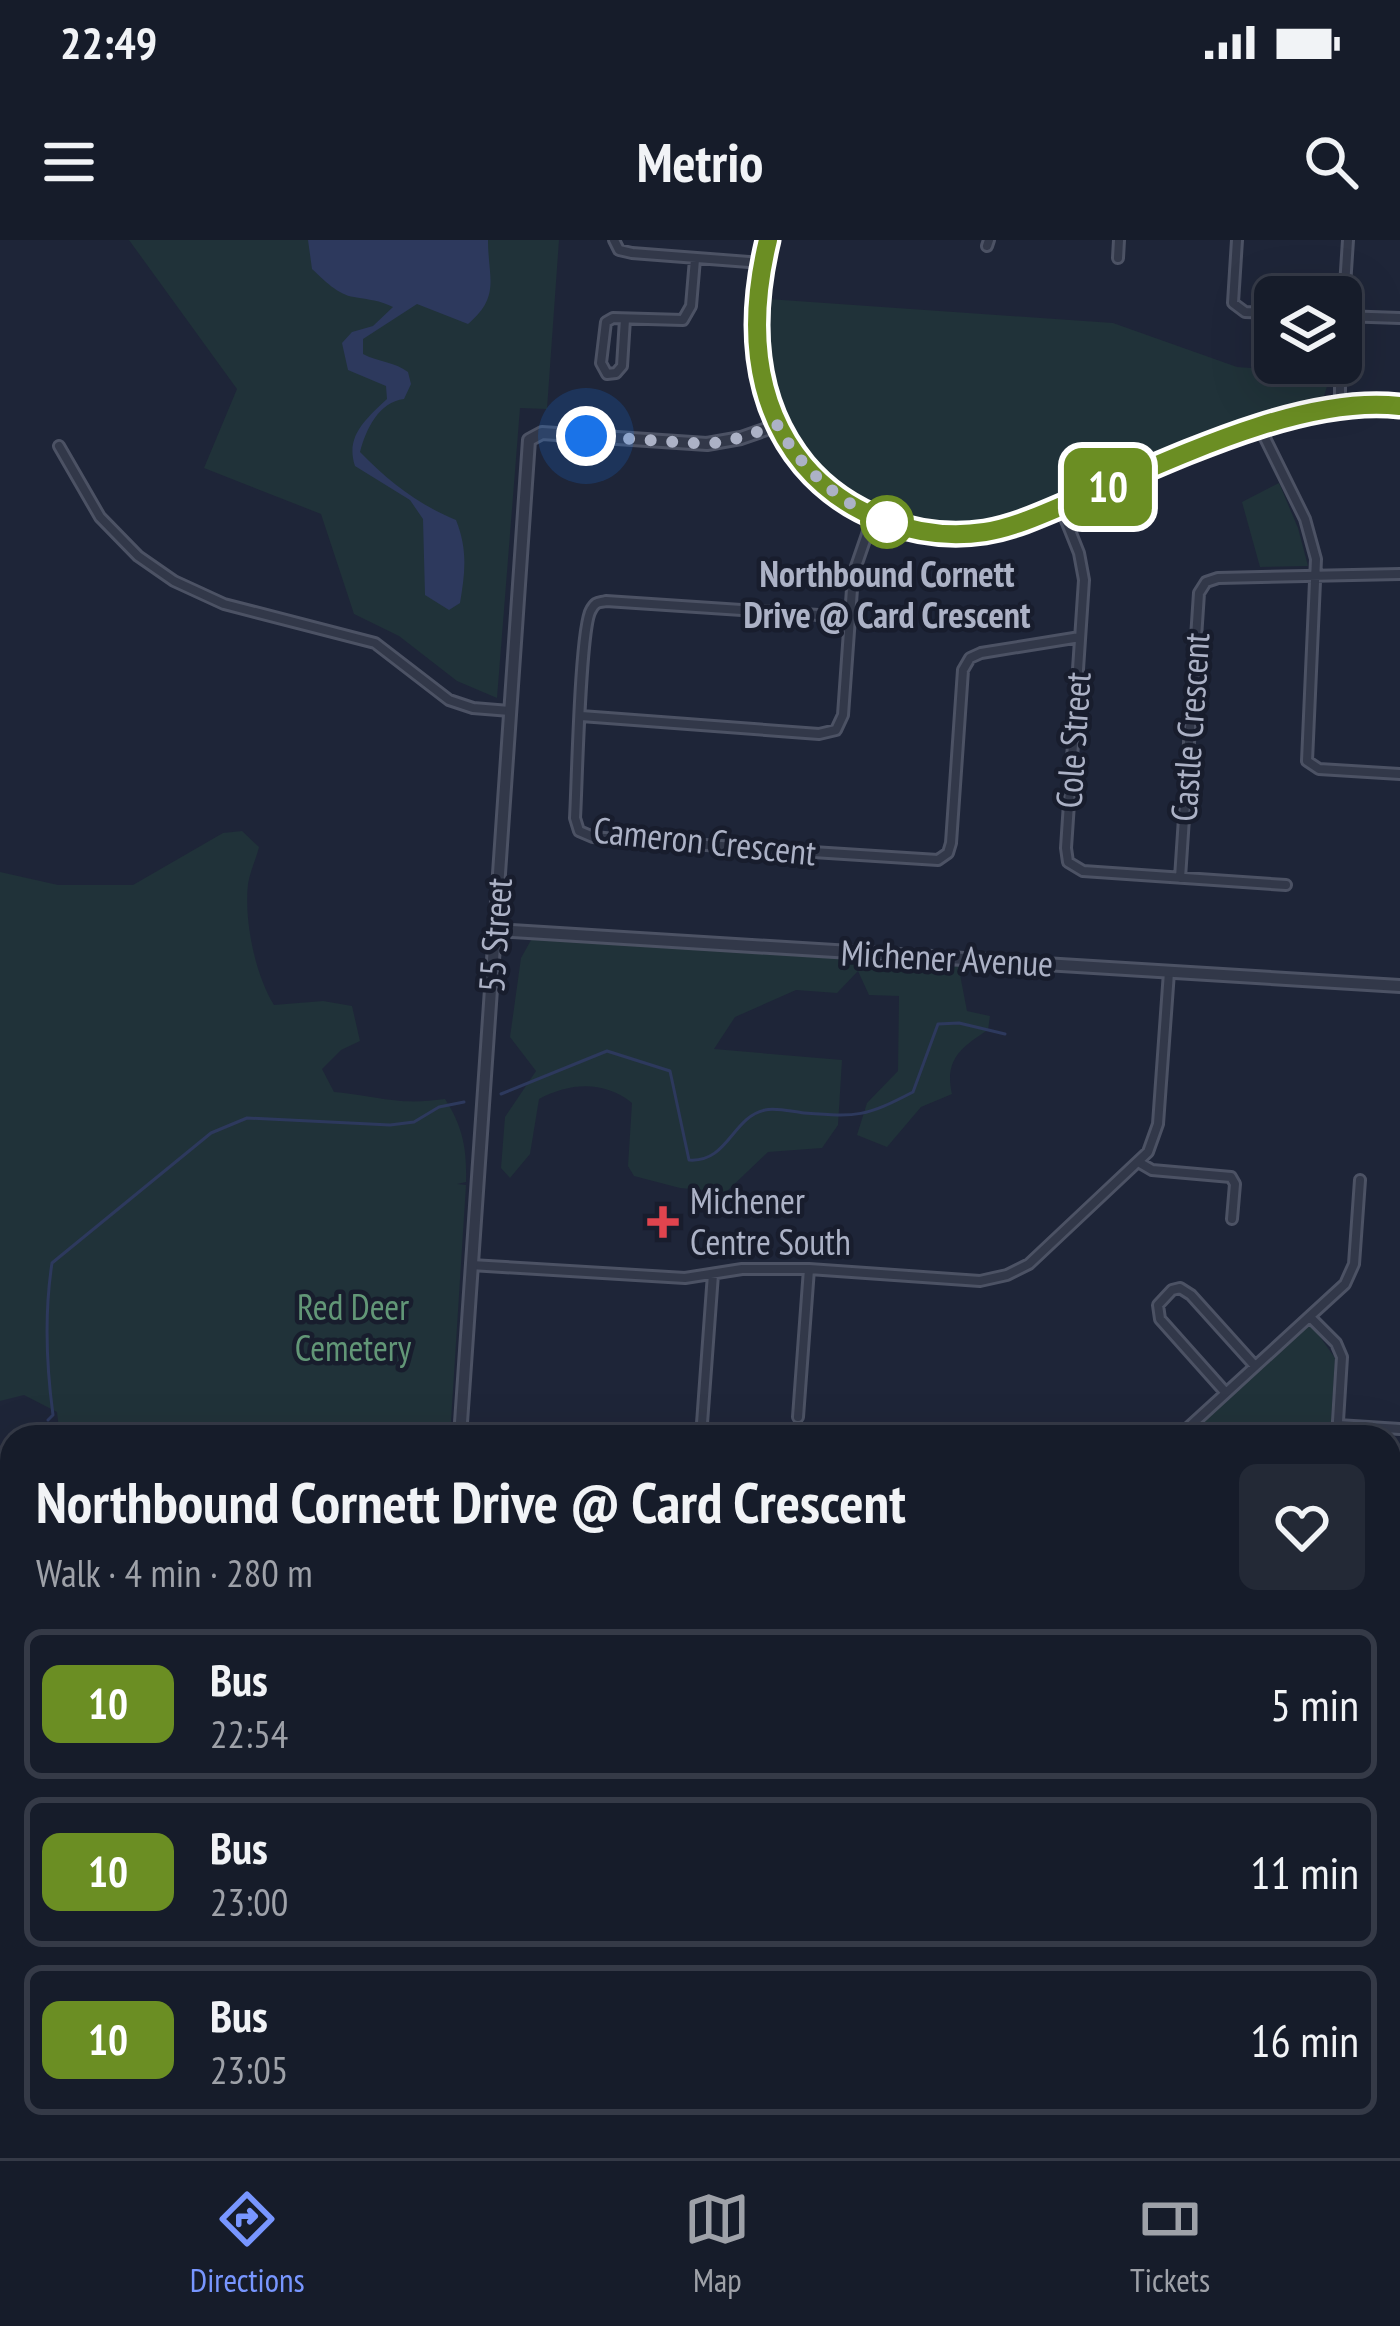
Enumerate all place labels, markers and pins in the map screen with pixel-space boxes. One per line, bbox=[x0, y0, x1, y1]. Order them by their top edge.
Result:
marker: Northbound Cornett Drive @ Card Crescent bbox=[862, 497, 912, 547]
place label: Northbound Cornett Drive @ Card Crescent bbox=[744, 550, 1031, 638]
place label: Michener Centre South bbox=[690, 1177, 851, 1265]
marker: Michener Centre South bbox=[647, 1206, 679, 1238]

